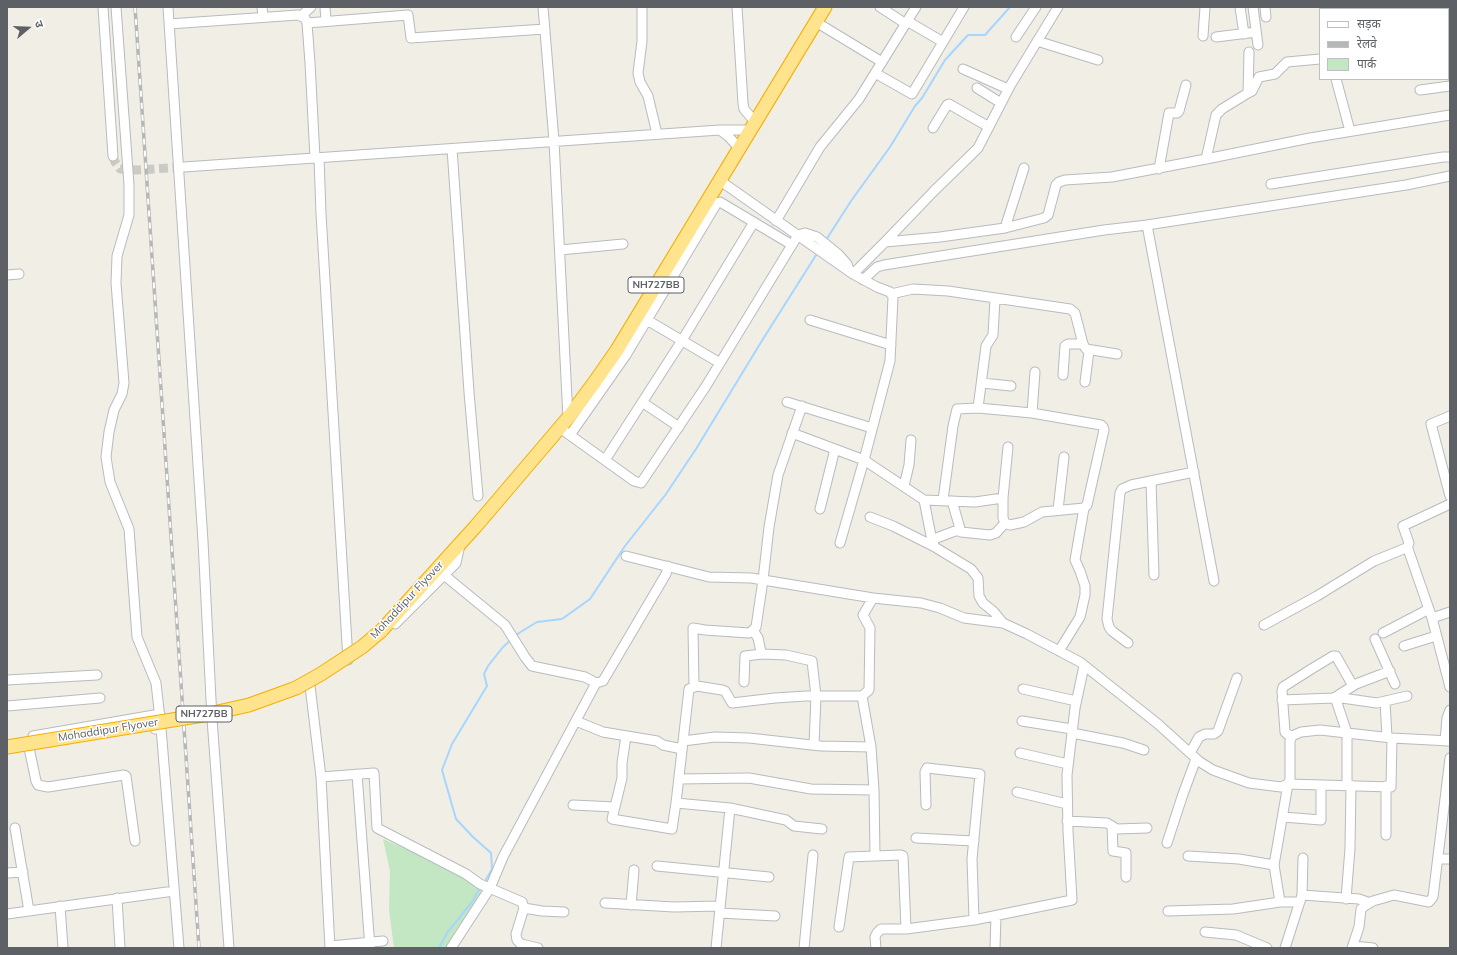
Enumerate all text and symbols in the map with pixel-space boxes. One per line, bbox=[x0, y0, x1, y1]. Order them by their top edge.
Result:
north arrow bbox=[8, 8, 48, 48]
legend bbox=[1319, 8, 1449, 80]
text: सड़क bbox=[1357, 16, 1381, 31]
text: उ bbox=[32, 19, 47, 29]
text: रेलवे bbox=[1357, 36, 1377, 51]
text: पार्क bbox=[1357, 56, 1376, 71]
road number: NH727BB bbox=[628, 277, 684, 293]
street label: Mohaddipur Flyover bbox=[368, 559, 446, 641]
road number: NH727BB bbox=[176, 706, 232, 722]
street label: Mohaddipur Flyover bbox=[57, 716, 159, 744]

